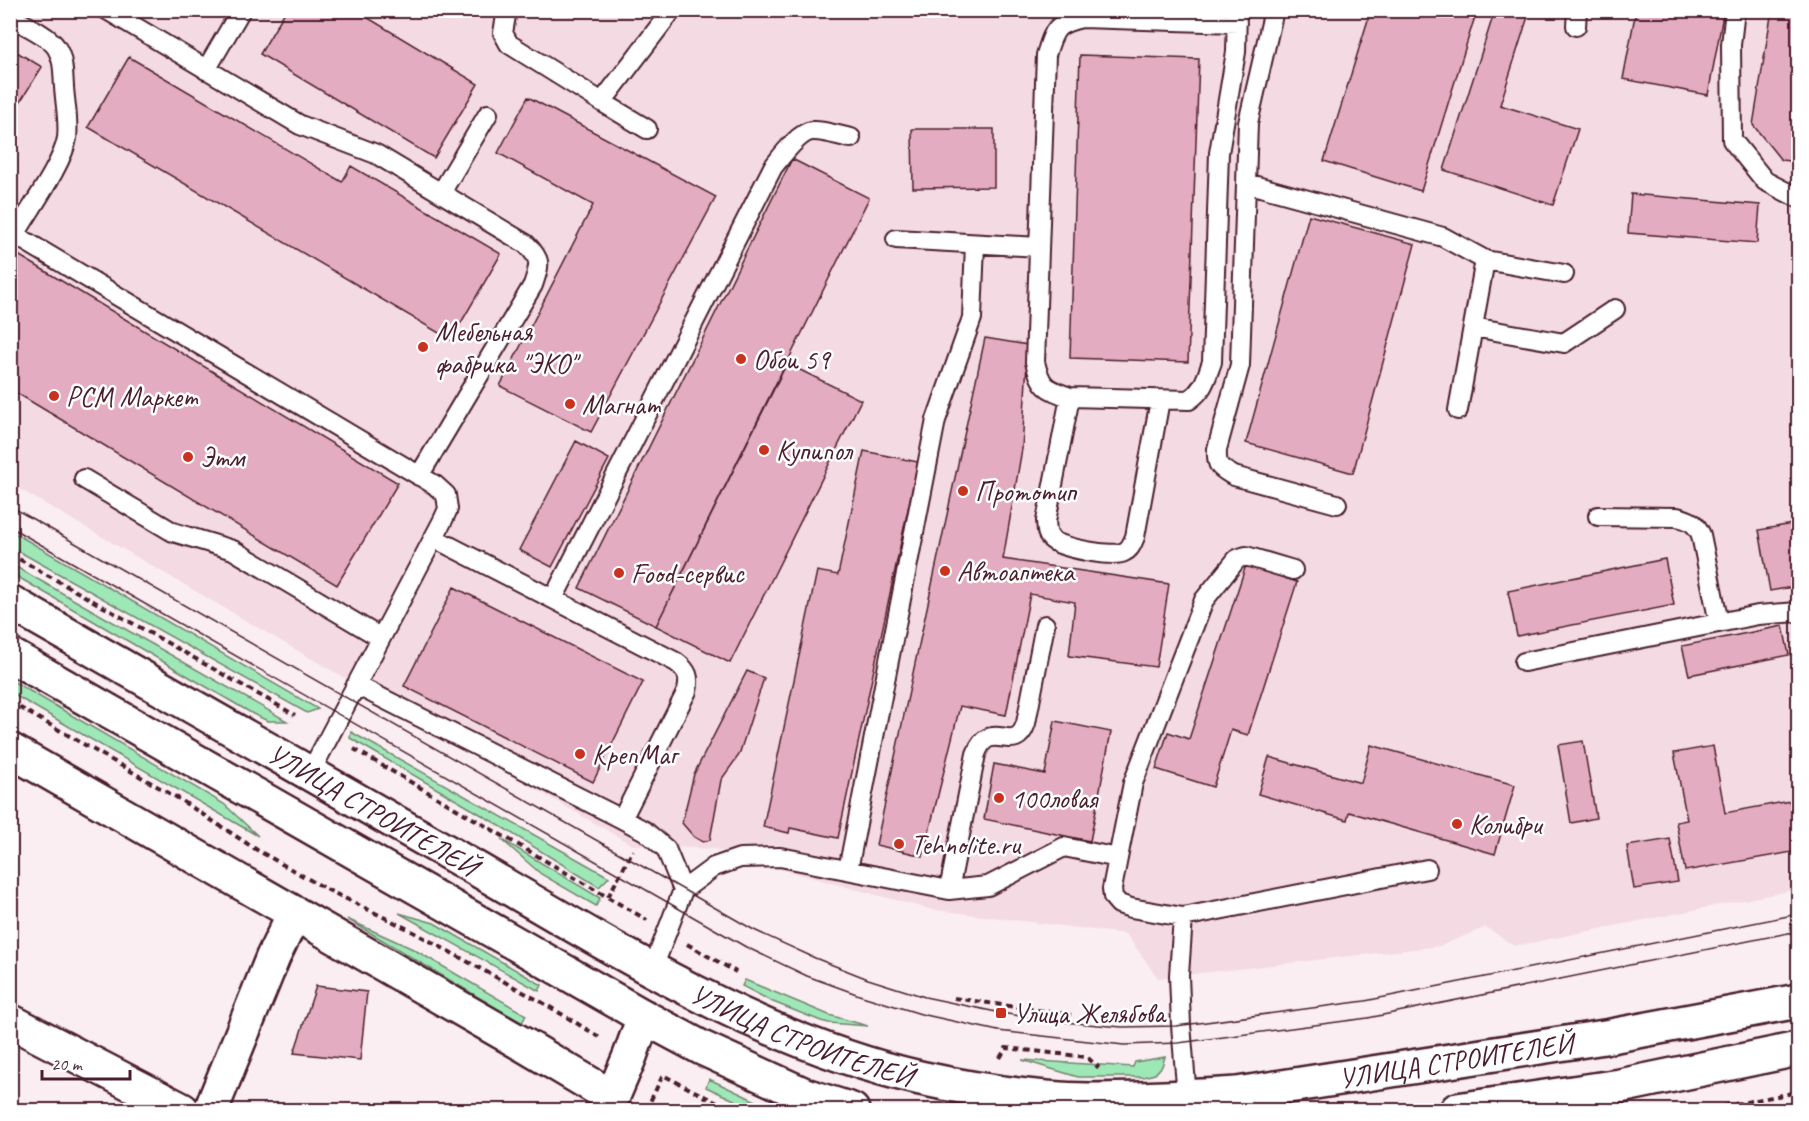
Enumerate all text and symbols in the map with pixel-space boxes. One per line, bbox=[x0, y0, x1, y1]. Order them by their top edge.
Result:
place label: Мебельная фабрика "ЭКО" bbox=[435, 314, 581, 381]
marker: Мебельная фабрика "ЭКО" bbox=[416, 340, 430, 354]
place label: Обои 59 bbox=[753, 342, 832, 377]
marker: Обои 59 bbox=[734, 352, 748, 366]
place label: РСМ Маркет bbox=[66, 379, 199, 414]
place label: Магнат bbox=[582, 387, 662, 422]
marker: РСМ Маркет bbox=[47, 389, 61, 403]
marker: Магнат bbox=[563, 397, 577, 411]
place label: Купипол bbox=[776, 433, 853, 468]
place label: Этм bbox=[200, 440, 247, 475]
marker: Купипол bbox=[757, 443, 771, 457]
marker: Этм bbox=[181, 450, 195, 464]
place label: Прототип bbox=[975, 474, 1078, 509]
marker: Прототип bbox=[956, 484, 970, 498]
place label: Автоаптека bbox=[957, 554, 1076, 589]
place label: Food-сервис bbox=[631, 556, 746, 591]
marker: Автоаптека bbox=[938, 564, 952, 578]
marker: Food-сервис bbox=[612, 566, 626, 580]
street label: УЛИЦА СТРОИТЕЛЕЙ bbox=[262, 735, 488, 886]
place label: КрепМаг bbox=[592, 737, 680, 772]
marker: КрепМаг bbox=[573, 747, 587, 761]
place label: 100ловая bbox=[1011, 781, 1100, 816]
marker: 100ловая bbox=[992, 791, 1006, 805]
place label: Колибри bbox=[1469, 807, 1544, 842]
marker: Колибри bbox=[1450, 817, 1464, 831]
place label: Tehnolite.ru bbox=[911, 827, 1022, 862]
marker: Tehnolite.ru bbox=[892, 837, 906, 851]
street label: УЛИЦА СТРОИТЕЛЕЙ bbox=[685, 975, 921, 1094]
place label: Улица Желябова bbox=[1013, 996, 1167, 1031]
marker: Улица Желябова bbox=[994, 1006, 1008, 1020]
street label: УЛИЦА СТРОИТЕЛЕЙ bbox=[1336, 1024, 1580, 1095]
scale bar bbox=[42, 1043, 130, 1081]
text: 20 m bbox=[51, 1053, 84, 1075]

